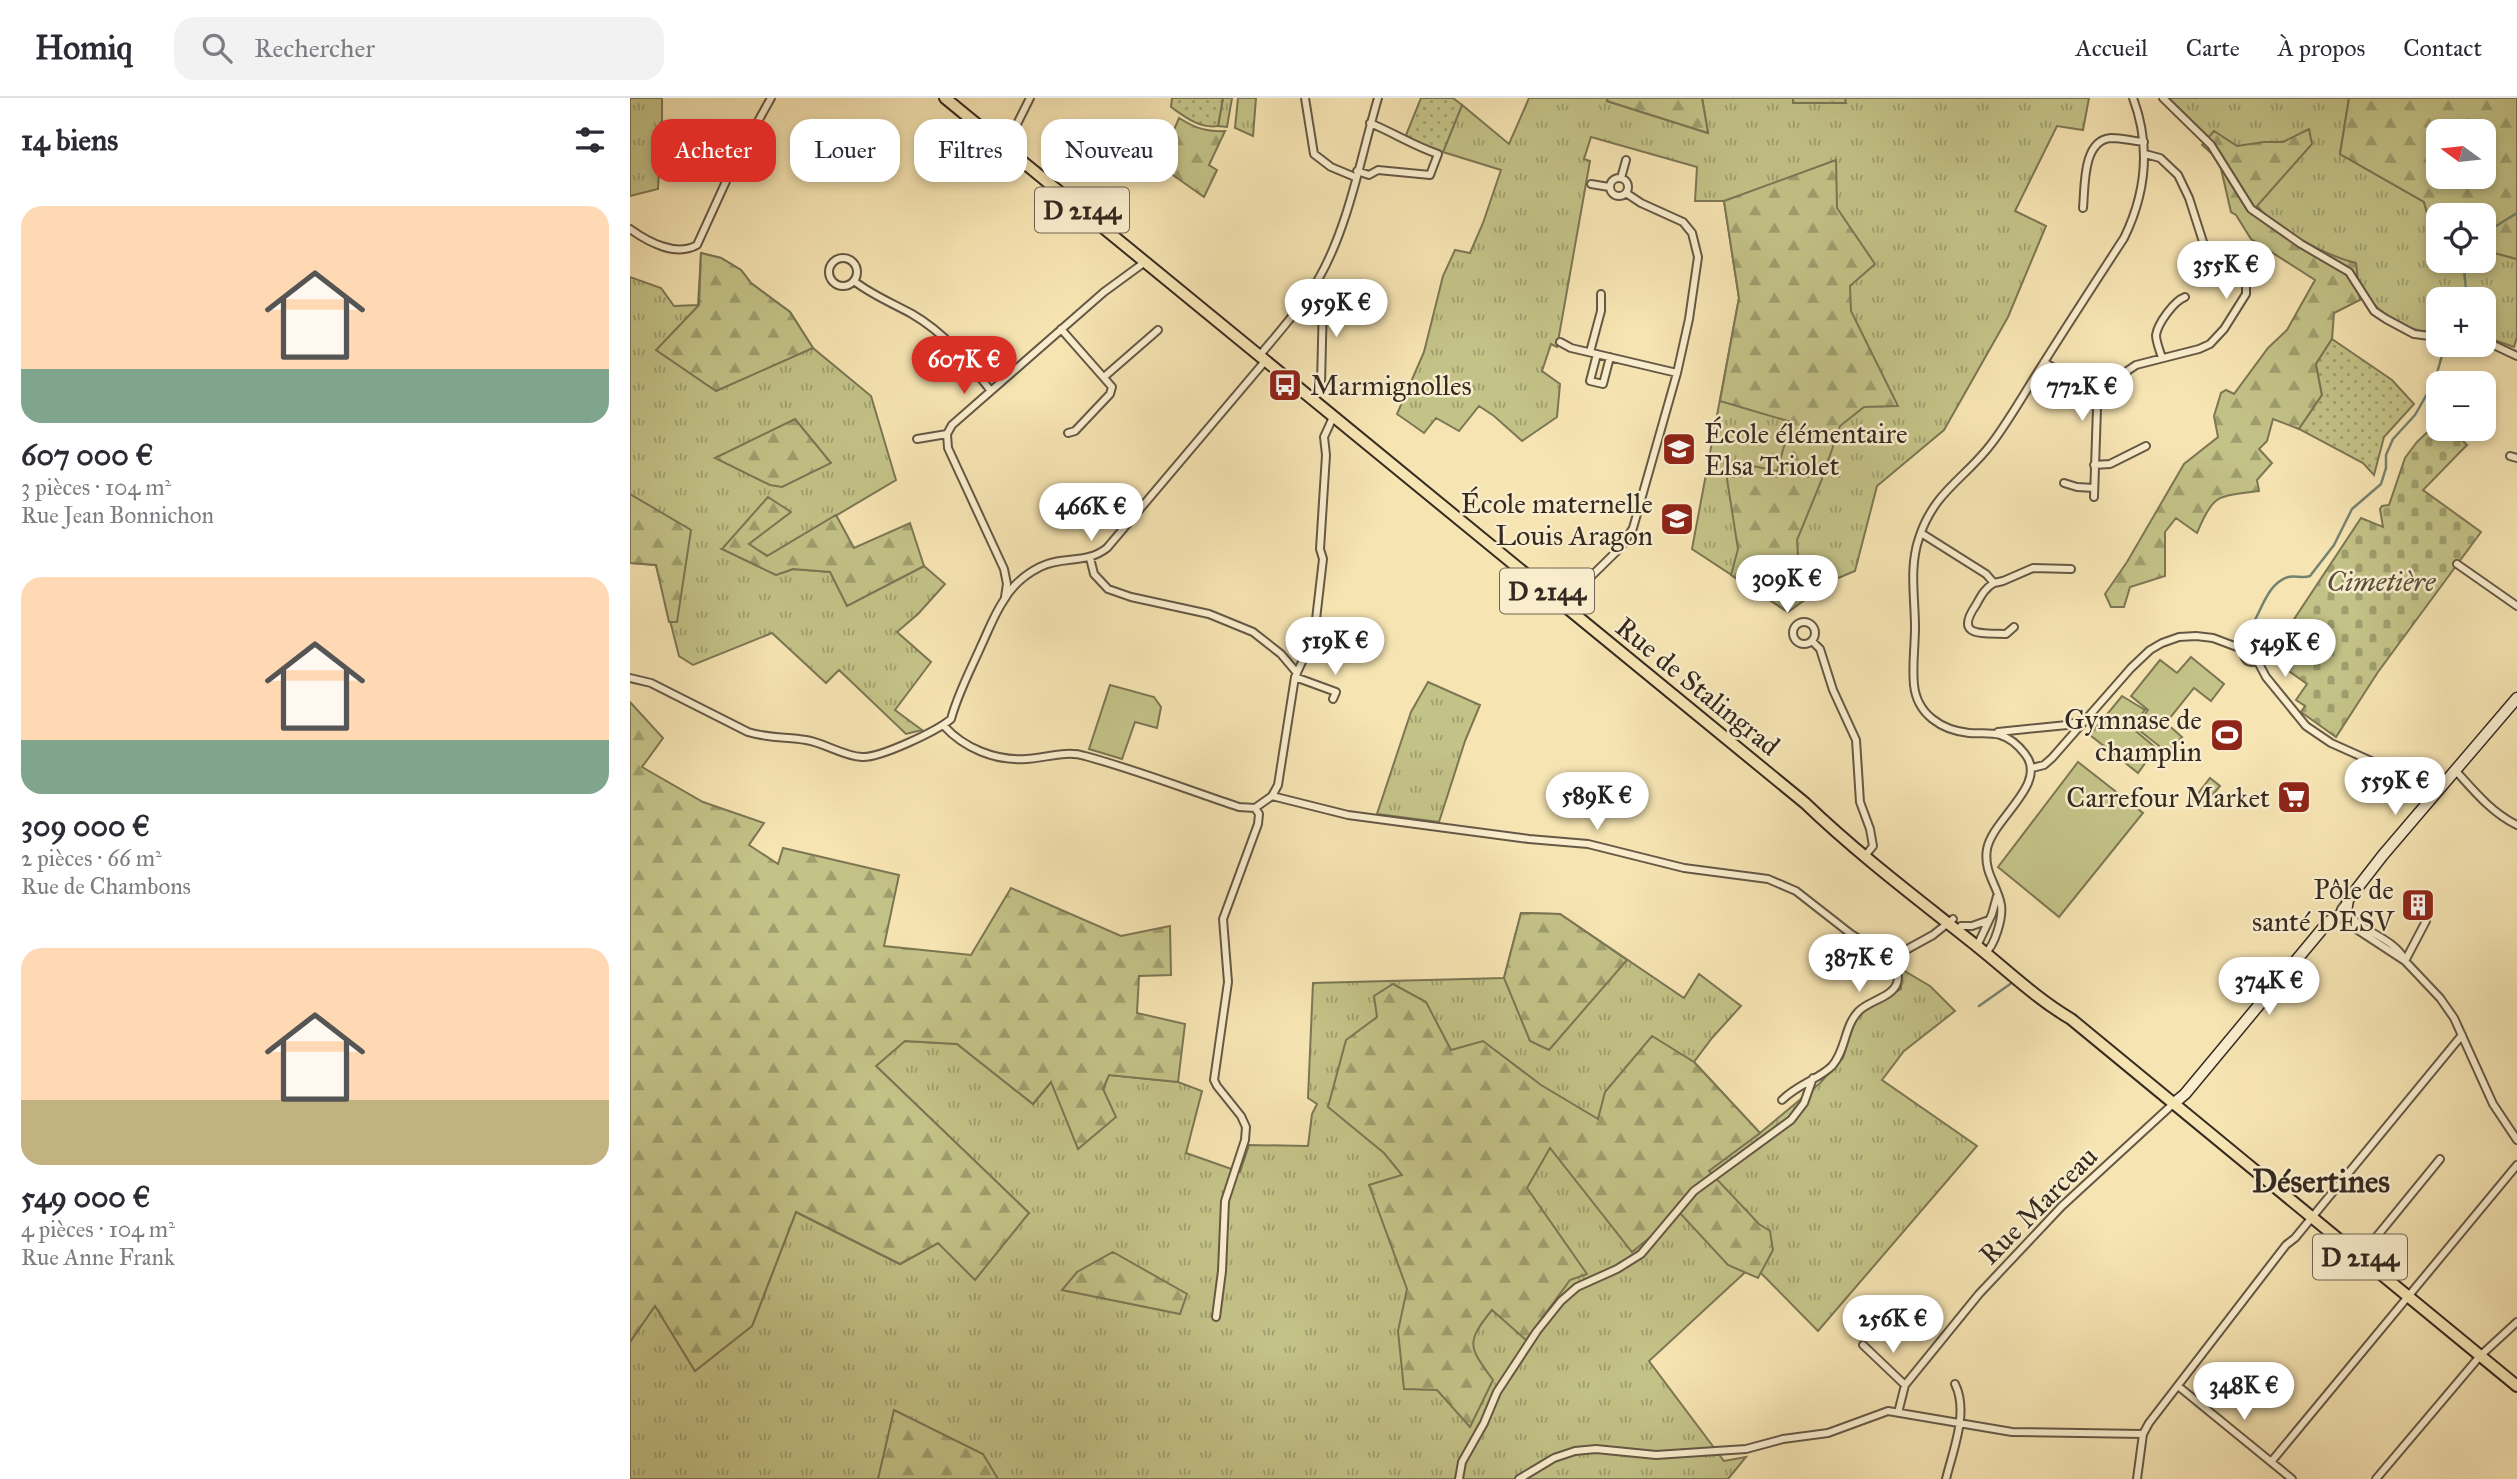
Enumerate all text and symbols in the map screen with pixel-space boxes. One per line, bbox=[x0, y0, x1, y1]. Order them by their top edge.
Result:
search box bbox=[174, 17, 664, 80]
text: Homiq bbox=[35, 28, 132, 68]
icon: search bbox=[198, 29, 236, 67]
text: Rechercher bbox=[254, 32, 375, 64]
text: Accueil bbox=[2076, 33, 2148, 63]
text: Carte bbox=[2186, 33, 2240, 63]
text: À propos bbox=[2278, 33, 2365, 63]
text: Contact bbox=[2403, 33, 2482, 63]
chip: Acheter bbox=[651, 119, 776, 182]
chip: Louer bbox=[790, 119, 900, 182]
chip: Filtres bbox=[914, 119, 1027, 182]
chip: Nouveau bbox=[1041, 119, 1178, 182]
north arrow bbox=[2426, 119, 2496, 189]
map controls bbox=[2426, 119, 2496, 441]
icon: filters bbox=[571, 121, 609, 159]
text: 14 biens bbox=[21, 122, 118, 158]
road number: D 2144 bbox=[1035, 188, 1129, 232]
button: locate bbox=[2426, 203, 2496, 273]
pin: 355K € bbox=[2169, 242, 2283, 301]
text: 355K € bbox=[2193, 250, 2259, 278]
icon: home bbox=[252, 252, 378, 378]
pin: 959K € bbox=[1279, 280, 1393, 339]
button: + bbox=[2426, 287, 2496, 357]
text: 959K € bbox=[1301, 288, 1371, 316]
pin: 607K € bbox=[907, 336, 1021, 396]
text: 607K € bbox=[928, 345, 1000, 373]
pin: 772K € bbox=[2025, 364, 2139, 423]
bus stop icon: Marmignolles bbox=[1266, 366, 1304, 404]
place label: Marmignolles bbox=[1310, 368, 1472, 403]
button: − bbox=[2426, 371, 2496, 441]
text: 772K € bbox=[2046, 372, 2118, 400]
place label: École élémentaire Elsa Triolet bbox=[1704, 416, 1908, 483]
school or university icon: École élémentaire Elsa Triolet bbox=[1660, 430, 1698, 468]
text: 607 000 € bbox=[21, 437, 153, 473]
text: 3 pièces · 104 m² bbox=[21, 473, 171, 501]
pin: 466K € bbox=[1034, 484, 1148, 543]
place label: École maternelle Louis Aragon bbox=[1461, 486, 1653, 553]
text: 466K € bbox=[1055, 492, 1127, 520]
school or university icon: École maternelle Louis Aragon bbox=[1658, 500, 1696, 538]
text: Rue Jean Bonnichon bbox=[21, 501, 214, 529]
pin: 309K € bbox=[1730, 556, 1844, 615]
text: 309K € bbox=[1752, 564, 1822, 592]
park label: Cimetière bbox=[2327, 564, 2436, 599]
road number: D 2144 bbox=[1500, 569, 1594, 614]
street label: Rue de Stalingrad bbox=[1608, 609, 1787, 763]
pin: 519K € bbox=[1278, 618, 1392, 677]
pin: 549K € bbox=[2228, 620, 2342, 679]
icon: home bbox=[252, 623, 378, 749]
text: 519K € bbox=[1301, 626, 1369, 654]
text: 549K € bbox=[2250, 628, 2320, 656]
place label: Gymnase de champlin bbox=[2064, 702, 2202, 769]
sports icon: Gymnase de champlin bbox=[2208, 716, 2246, 754]
pin: 559K € bbox=[2338, 758, 2452, 817]
text: 559K € bbox=[2361, 766, 2429, 794]
pin: 589K € bbox=[1540, 772, 1654, 832]
supermarket icon: Carrefour Market bbox=[2275, 778, 2313, 816]
place label: Carrefour Market bbox=[2066, 780, 2270, 815]
text: 589K € bbox=[1562, 781, 1632, 809]
text: 309 000 € bbox=[21, 808, 150, 844]
text: 2 pièces · 66 m² bbox=[21, 844, 162, 872]
text: Rue de Chambons bbox=[21, 872, 191, 900]
place label: Pôle de santé DESV bbox=[2252, 872, 2396, 939]
building icon: Pôle de santé DESV bbox=[2399, 886, 2437, 924]
pin: 387K € bbox=[1802, 934, 1916, 994]
text: 387K € bbox=[1825, 943, 1893, 971]
pin: 374K € bbox=[2212, 958, 2326, 1017]
text: 374K € bbox=[2235, 966, 2303, 994]
icon: home bbox=[252, 994, 378, 1120]
street label: Rue Marceau bbox=[1972, 1139, 2105, 1272]
district label: Désertines bbox=[2252, 1162, 2390, 1201]
text: 549 000 € bbox=[21, 1179, 150, 1215]
text: 4 pièces · 104 m² bbox=[21, 1215, 175, 1243]
road number: D 2144 bbox=[2313, 1234, 2407, 1280]
text: Rue Anne Frank bbox=[21, 1243, 175, 1271]
pin: 256K € bbox=[1836, 1296, 1950, 1355]
text: 256K € bbox=[1859, 1304, 1927, 1332]
pin: 348K € bbox=[2187, 1362, 2301, 1422]
text: 348K € bbox=[2209, 1371, 2279, 1399]

